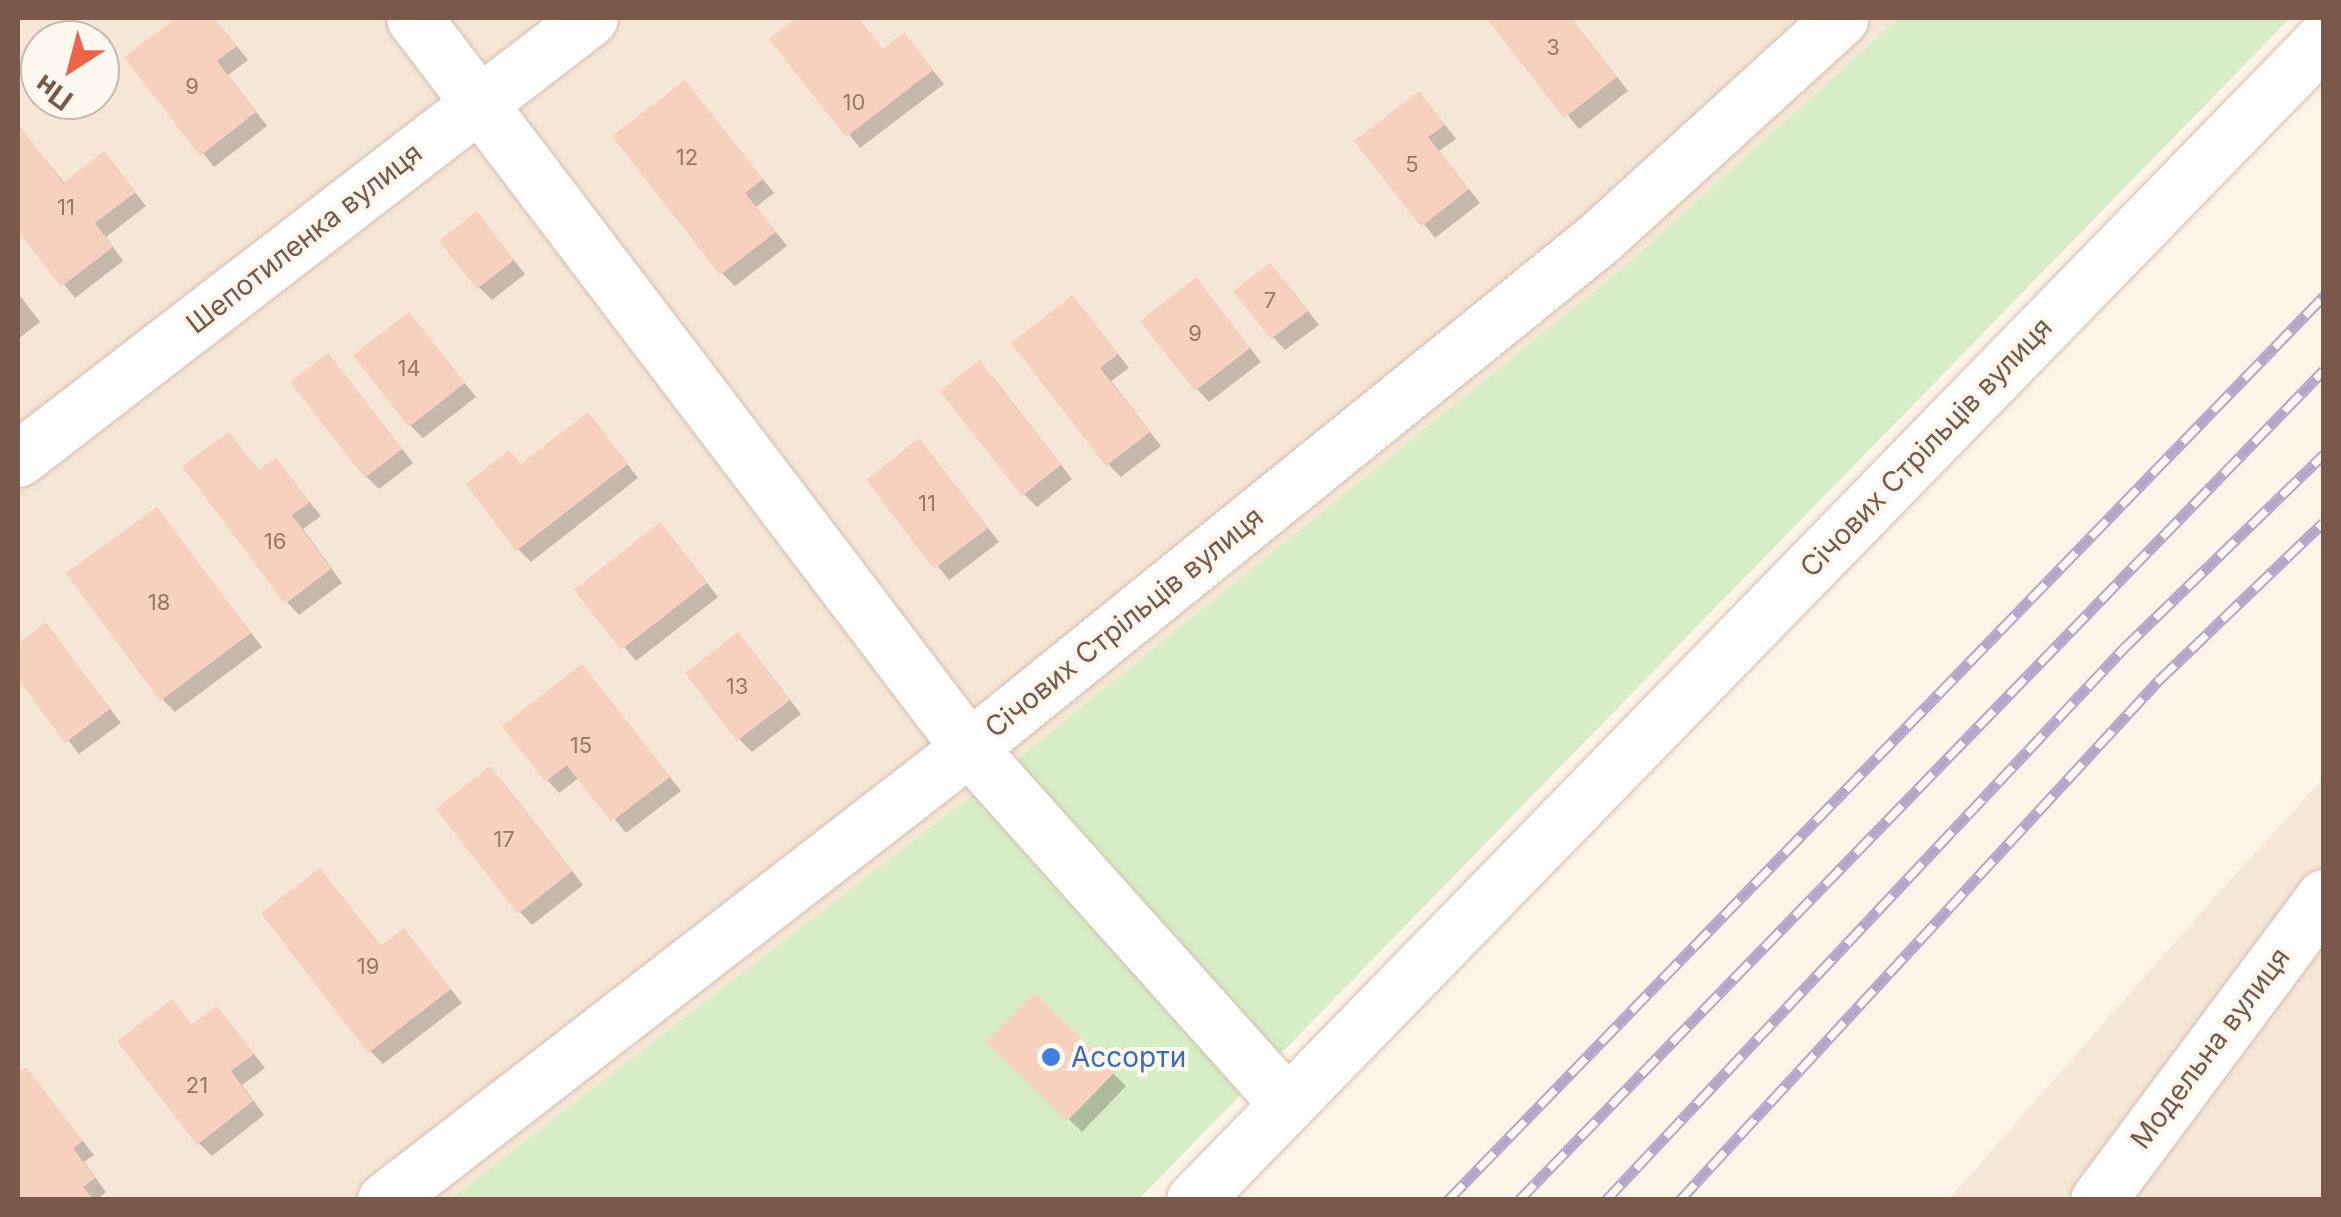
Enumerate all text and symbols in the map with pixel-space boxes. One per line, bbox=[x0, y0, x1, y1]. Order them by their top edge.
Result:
north arrow bbox=[20, 20, 120, 120]
house number: 3 bbox=[1546, 35, 1560, 61]
text: Пн bbox=[28, 68, 79, 118]
house number: 9 bbox=[185, 74, 199, 100]
house number: 10 bbox=[843, 90, 865, 116]
street label: Шепотиленка вулиця bbox=[180, 136, 428, 340]
house number: 12 bbox=[676, 145, 698, 171]
house number: 5 bbox=[1405, 152, 1419, 178]
house number: 11 bbox=[57, 195, 75, 221]
house number: 7 bbox=[1264, 288, 1276, 314]
street label: Січових Стрільців вулиця bbox=[1793, 310, 2059, 584]
house number: 9 bbox=[1188, 321, 1202, 347]
house number: 14 bbox=[397, 356, 421, 382]
house number: 11 bbox=[918, 491, 936, 517]
street label: Січових Стрільців вулиця bbox=[978, 500, 1270, 744]
house number: 16 bbox=[264, 529, 286, 555]
house number: 18 bbox=[148, 590, 170, 616]
house number: 13 bbox=[726, 674, 748, 700]
house number: 15 bbox=[570, 733, 592, 759]
house number: 17 bbox=[493, 827, 515, 853]
street label: Модельна вулиця bbox=[2123, 941, 2297, 1155]
house number: 19 bbox=[357, 954, 379, 980]
place label: Ассорти bbox=[1071, 1040, 1186, 1074]
marker: Ассорти bbox=[1040, 1046, 1062, 1068]
house number: 21 bbox=[186, 1073, 208, 1099]

